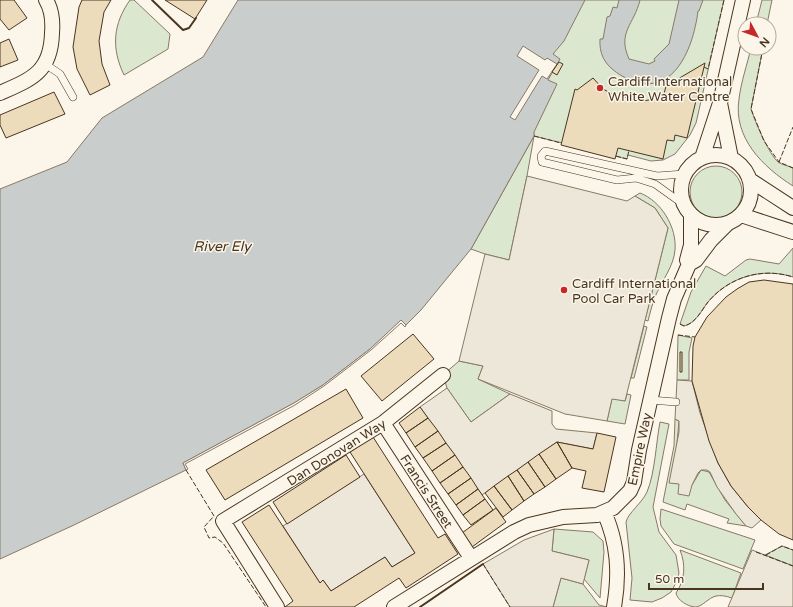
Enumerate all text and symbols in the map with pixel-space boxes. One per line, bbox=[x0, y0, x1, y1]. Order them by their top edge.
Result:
north arrow bbox=[737, 16, 777, 56]
text: N bbox=[756, 35, 772, 50]
place label: Cardiff International White Water Centre bbox=[608, 74, 732, 105]
marker: Cardiff International White Water Centre bbox=[595, 83, 605, 93]
water label: River Ely bbox=[193, 238, 252, 255]
place label: Cardiff International Pool Car Park bbox=[572, 276, 696, 307]
marker: Cardiff International Pool Car Park bbox=[559, 285, 569, 295]
street label: Empire Way bbox=[624, 411, 655, 487]
street label: Dan Donovan Way bbox=[284, 416, 389, 490]
street label: Francis Street bbox=[396, 452, 456, 531]
scale bar bbox=[649, 565, 763, 591]
text: 50 m bbox=[655, 572, 684, 586]

